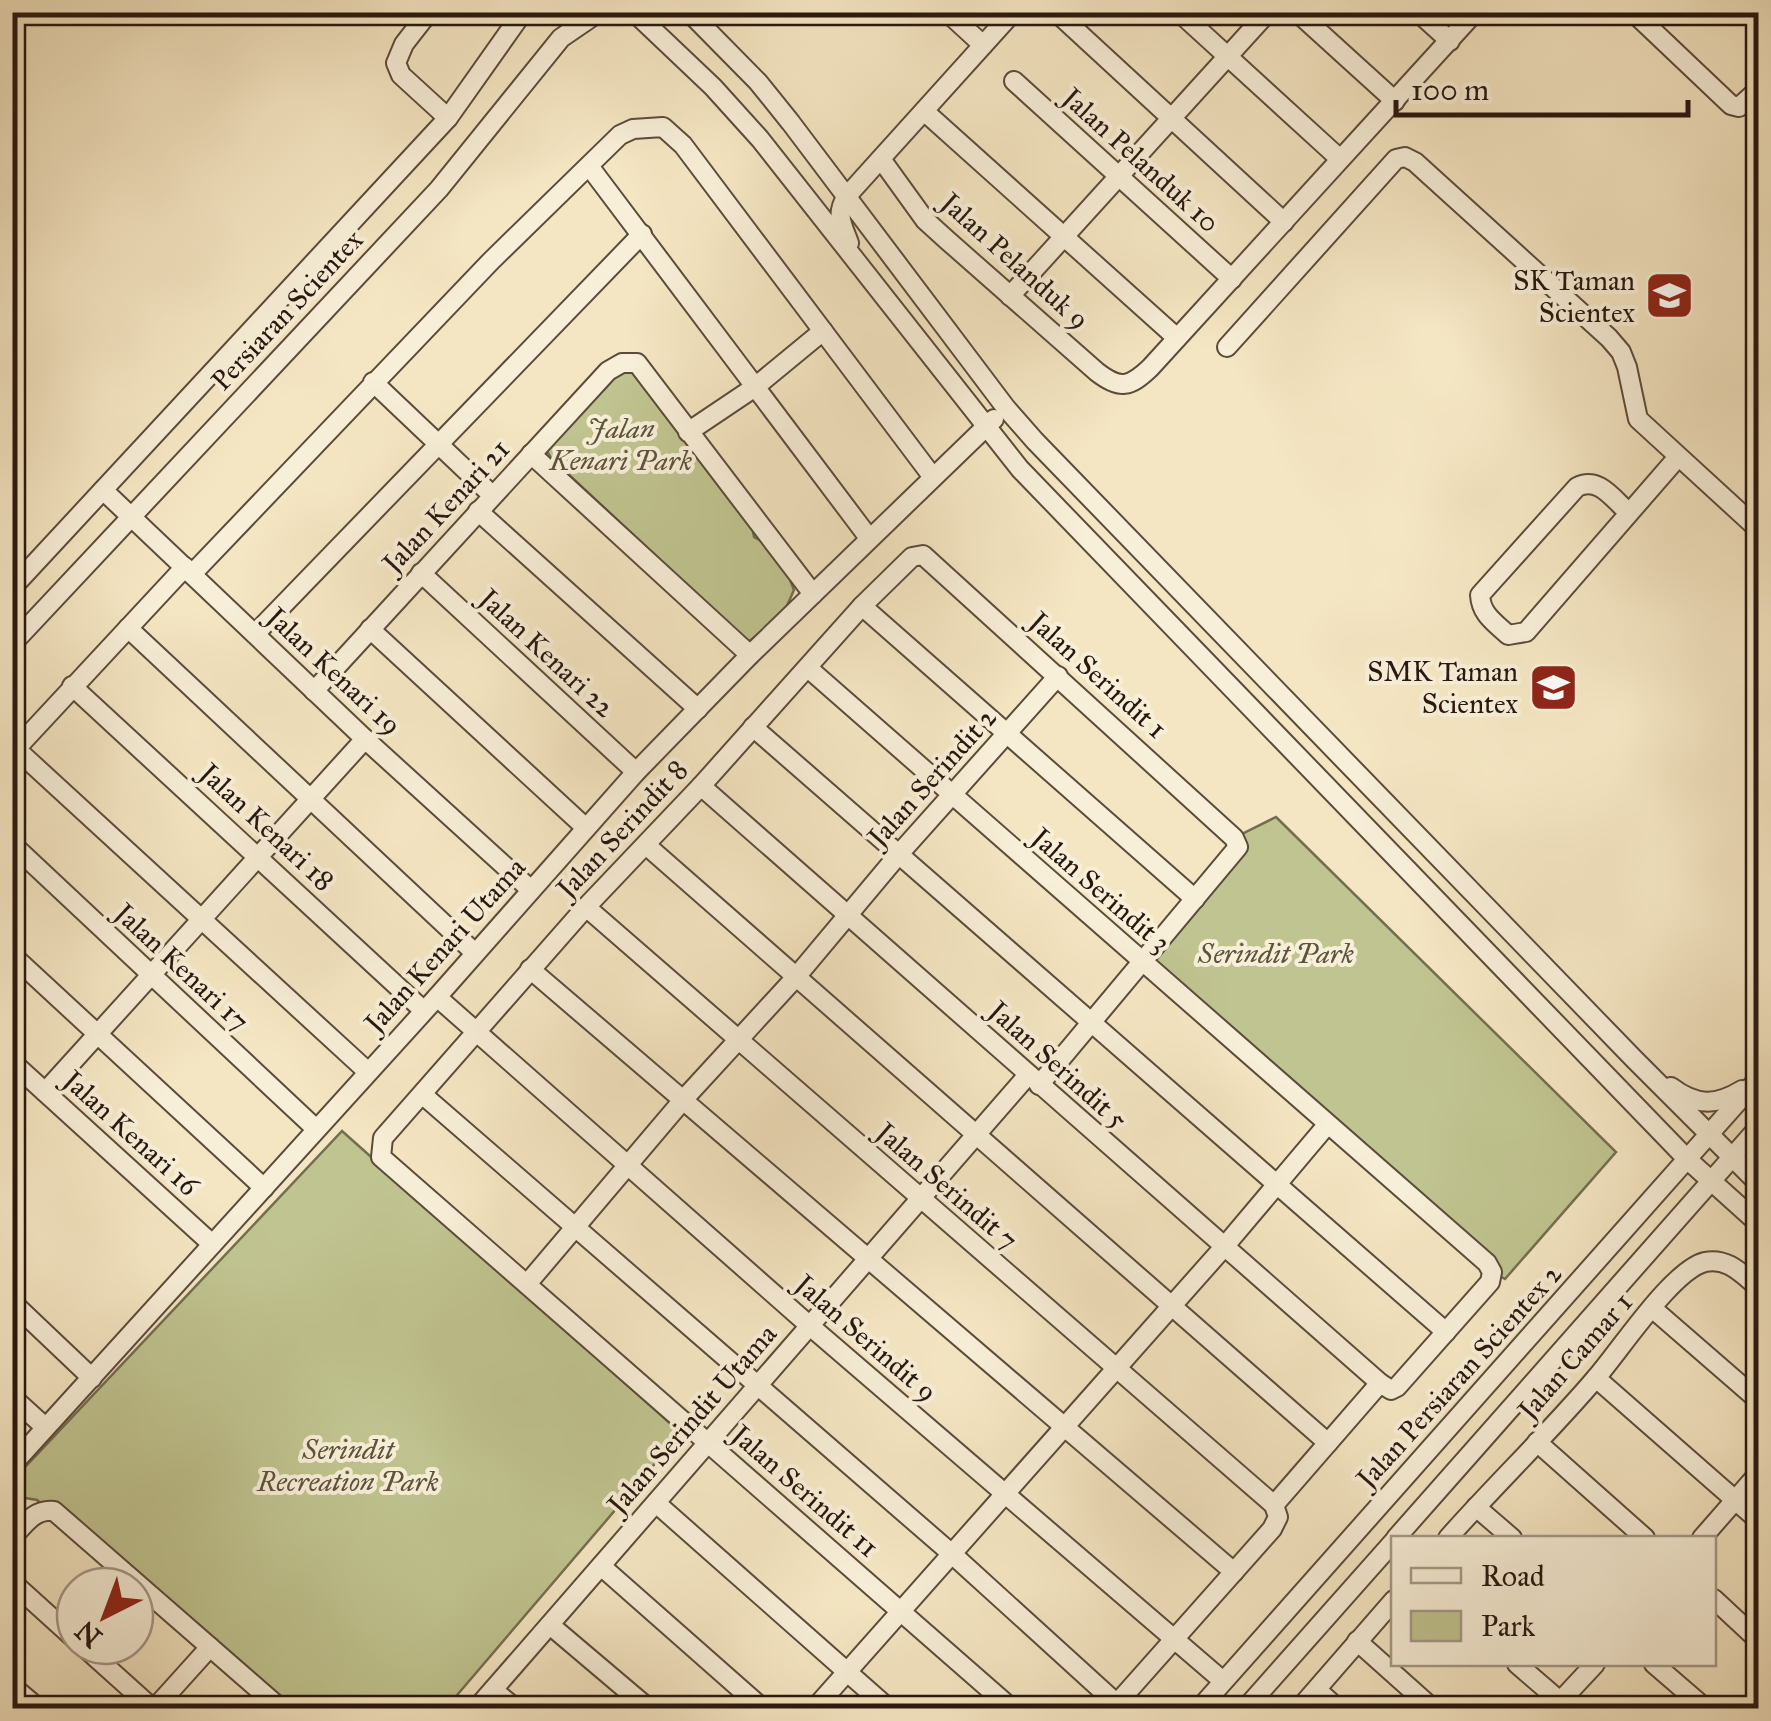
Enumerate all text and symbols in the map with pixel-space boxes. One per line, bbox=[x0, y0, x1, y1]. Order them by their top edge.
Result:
scale bar bbox=[1396, 55, 1688, 117]
text: 100 m bbox=[1411, 72, 1489, 108]
street label: Jalan Pelanduk 10 bbox=[1053, 78, 1227, 240]
street label: Jalan Pelanduk 9 bbox=[931, 183, 1096, 337]
street label: Persiaran Scientex bbox=[204, 222, 371, 398]
place label: SK Taman Scientex bbox=[1513, 263, 1636, 330]
school or university icon: SK Taman Scientex bbox=[1644, 270, 1696, 322]
park label: Jalan Kenari Park bbox=[548, 411, 693, 478]
street label: Jalan Kenari 21 bbox=[373, 432, 517, 582]
street label: Jalan Kenari 22 bbox=[470, 579, 622, 725]
street label: Jalan Kenari 19 bbox=[257, 598, 409, 742]
street label: Jalan Serindit 1 bbox=[1020, 602, 1174, 746]
place label: SMK Taman Scientex bbox=[1367, 654, 1519, 721]
school or university icon: SMK Taman Scientex bbox=[1527, 661, 1579, 713]
street label: Jalan Serindit 2 bbox=[858, 700, 1004, 856]
street label: Jalan Serindit 8 bbox=[547, 752, 695, 908]
street label: Jalan Kenari 18 bbox=[190, 754, 342, 898]
street label: Jalan Serindit 3 bbox=[1022, 818, 1178, 960]
street label: Jalan Kenari Utama bbox=[355, 850, 533, 1042]
street label: Jalan Kenari 17 bbox=[105, 894, 257, 1038]
park label: Serindit Park bbox=[1197, 936, 1354, 971]
street label: Jalan Serindit 5 bbox=[979, 992, 1135, 1136]
street label: Jalan Kenari 16 bbox=[54, 1061, 207, 1204]
street label: Jalan Serindit 7 bbox=[867, 1113, 1025, 1257]
street label: Jalan Persiaran Scientex 2 bbox=[1347, 1256, 1569, 1498]
street label: Jalan Serindit 9 bbox=[786, 1265, 944, 1409]
street label: Jalan Camar 1 bbox=[1508, 1285, 1640, 1429]
street label: Jalan Serindit Utama bbox=[598, 1317, 784, 1523]
street label: Jalan Serindit 11 bbox=[722, 1416, 886, 1565]
park label: Serindit Recreation Park bbox=[256, 1432, 439, 1499]
legend bbox=[1391, 1536, 1716, 1666]
text: Road bbox=[1481, 1558, 1545, 1594]
north arrow bbox=[55, 1566, 155, 1666]
text: Park bbox=[1481, 1608, 1535, 1644]
text: N bbox=[68, 1613, 109, 1655]

